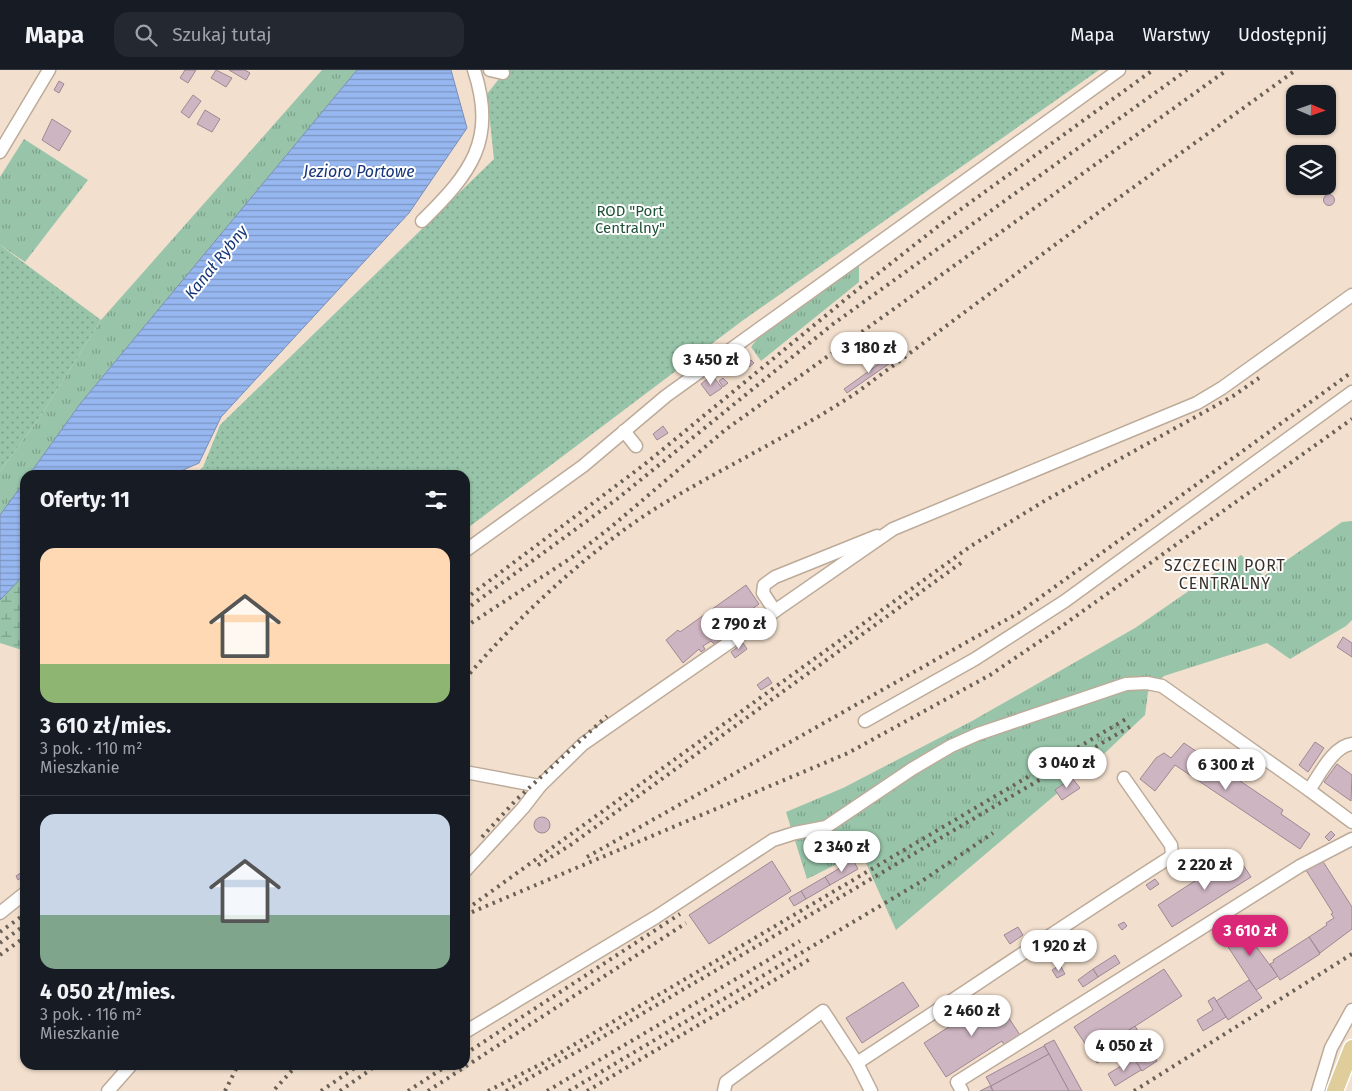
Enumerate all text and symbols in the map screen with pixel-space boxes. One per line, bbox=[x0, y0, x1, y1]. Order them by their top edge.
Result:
search box bbox=[114, 12, 464, 57]
text: Mapa bbox=[25, 21, 84, 49]
icon: search bbox=[132, 21, 160, 49]
text: Szukaj tutaj bbox=[172, 23, 272, 46]
text: Mapa bbox=[1070, 24, 1115, 46]
text: Warstwy bbox=[1143, 24, 1210, 46]
text: Udostępnij bbox=[1238, 24, 1327, 46]
north arrow bbox=[1286, 85, 1336, 135]
map controls bbox=[1286, 85, 1336, 195]
button: layers bbox=[1286, 145, 1336, 195]
water label: Jezioro Portowe bbox=[303, 162, 414, 181]
park label: ROD "Port Centralny" bbox=[595, 202, 665, 237]
water label: Kanał Rybny bbox=[181, 220, 252, 303]
pin: 3 180 zł bbox=[817, 332, 921, 374]
text: 3 180 zł bbox=[842, 338, 896, 357]
pin: 3 450 zł bbox=[659, 344, 763, 386]
text: 3 450 zł bbox=[683, 350, 739, 369]
icon: filters bbox=[422, 486, 450, 514]
text: Oferty: 11 bbox=[40, 487, 130, 513]
district label: SZCZECIN PORT CENTRALNY bbox=[1164, 556, 1286, 593]
icon: home bbox=[200, 581, 290, 671]
pin: 2 790 zł bbox=[687, 608, 791, 650]
text: 2 790 zł bbox=[712, 614, 766, 633]
text: 3 610 zł/mies. bbox=[40, 713, 171, 739]
text: 3 pok. · 110 m² bbox=[40, 739, 142, 758]
pin: 3 040 zł bbox=[1015, 746, 1119, 789]
pin: 6 300 zł bbox=[1174, 748, 1278, 791]
text: 3 040 zł bbox=[1039, 753, 1095, 772]
text: 6 300 zł bbox=[1198, 755, 1254, 774]
text: Mieszkanie bbox=[40, 758, 119, 777]
pin: 2 340 zł bbox=[790, 830, 894, 873]
text: 2 340 zł bbox=[814, 837, 870, 856]
icon: home bbox=[200, 846, 290, 936]
pin: 2 220 zł bbox=[1153, 848, 1257, 891]
text: 2 220 zł bbox=[1178, 855, 1232, 874]
pin: 3 610 zł bbox=[1198, 914, 1302, 957]
text: 3 610 zł bbox=[1223, 921, 1277, 940]
pin: 1 920 zł bbox=[1007, 930, 1111, 972]
text: 1 920 zł bbox=[1032, 936, 1086, 955]
text: 4 050 zł/mies. bbox=[40, 979, 175, 1005]
pin: 2 460 zł bbox=[920, 994, 1024, 1037]
text: 2 460 zł bbox=[944, 1001, 1000, 1020]
text: 3 pok. · 116 m² bbox=[40, 1005, 142, 1024]
text: Mieszkanie bbox=[40, 1024, 119, 1043]
pin: 4 050 zł bbox=[1072, 1030, 1176, 1072]
text: 4 050 zł bbox=[1096, 1036, 1152, 1055]

